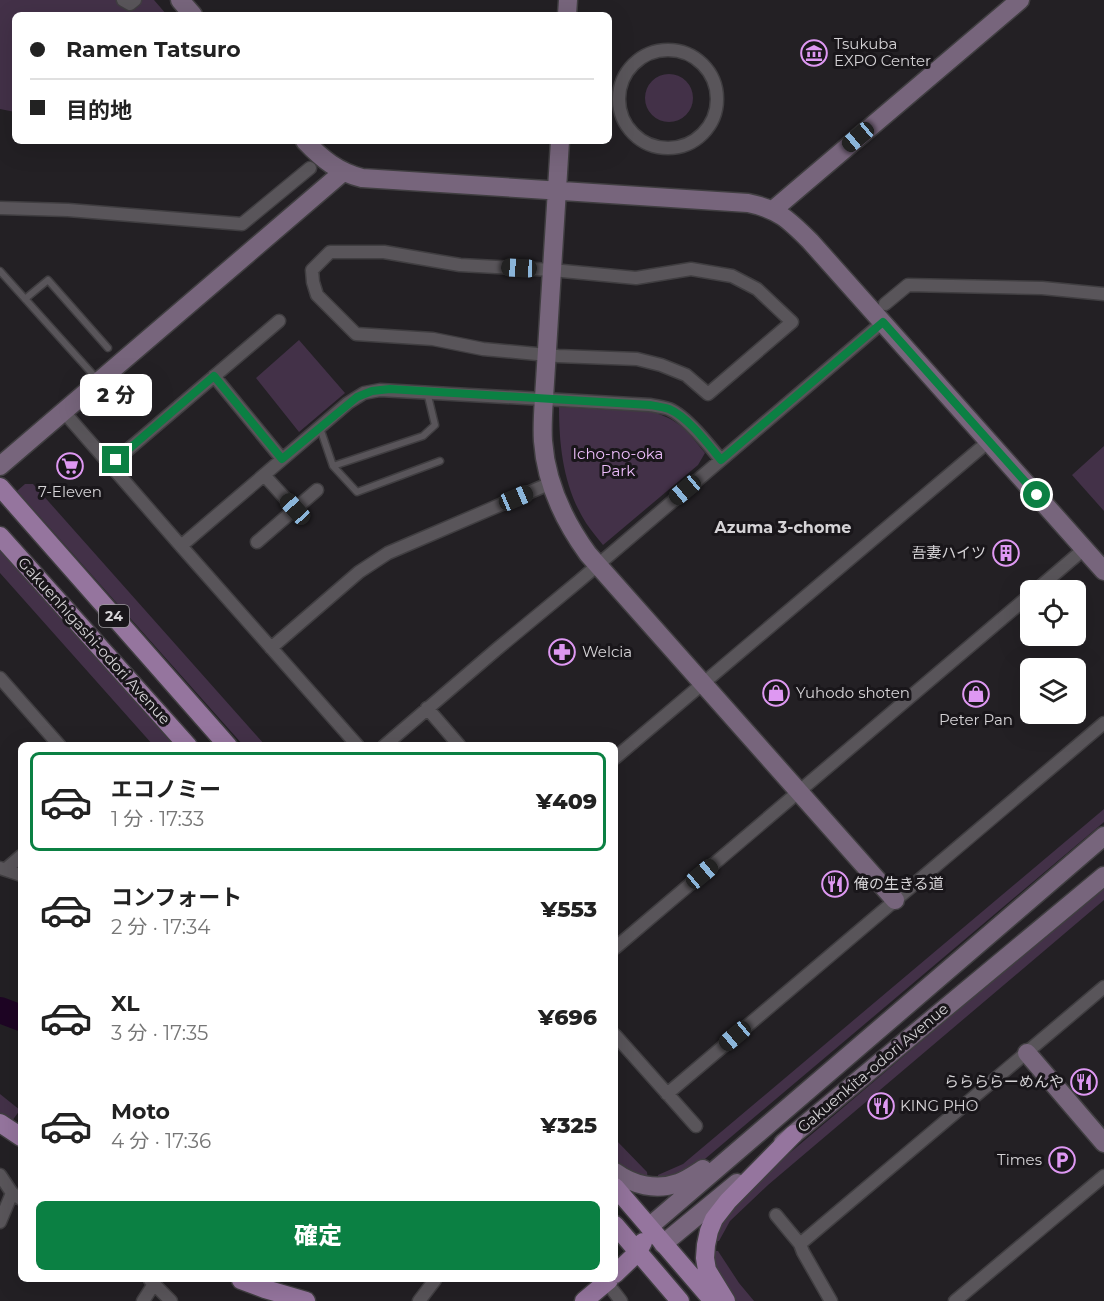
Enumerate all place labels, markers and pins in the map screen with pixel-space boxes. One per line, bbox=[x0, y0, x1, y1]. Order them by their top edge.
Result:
place label: Tsukuba EXPO Center bbox=[834, 34, 931, 70]
museum icon: Tsukuba EXPO Center bbox=[799, 38, 829, 68]
supermarket icon: 7-Eleven bbox=[55, 451, 85, 481]
place label: 7-Eleven bbox=[38, 482, 102, 501]
building icon: 吾妻ハイツ bbox=[991, 538, 1021, 568]
place label: 吾妻ハイツ bbox=[911, 543, 986, 562]
pharmacy icon: Welcia bbox=[547, 637, 577, 667]
place label: Welcia bbox=[582, 642, 632, 661]
shop icon: Yuhodo shoten bbox=[761, 678, 791, 708]
shop icon: Peter Pan bbox=[961, 679, 991, 709]
place label: Yuhodo shoten bbox=[796, 683, 910, 702]
place label: Peter Pan bbox=[939, 710, 1013, 729]
restaurant icon: 俺の生きる道 bbox=[820, 869, 850, 899]
place label: 俺の生きる道 bbox=[854, 874, 944, 893]
restaurant icon: ららららーめんや bbox=[1069, 1067, 1099, 1097]
place label: ららららーめんや bbox=[944, 1072, 1064, 1091]
restaurant icon: KING PHO bbox=[866, 1091, 896, 1121]
place label: KING PHO bbox=[900, 1096, 978, 1115]
parking icon: Times bbox=[1047, 1145, 1077, 1175]
place label: Times bbox=[997, 1150, 1042, 1169]

